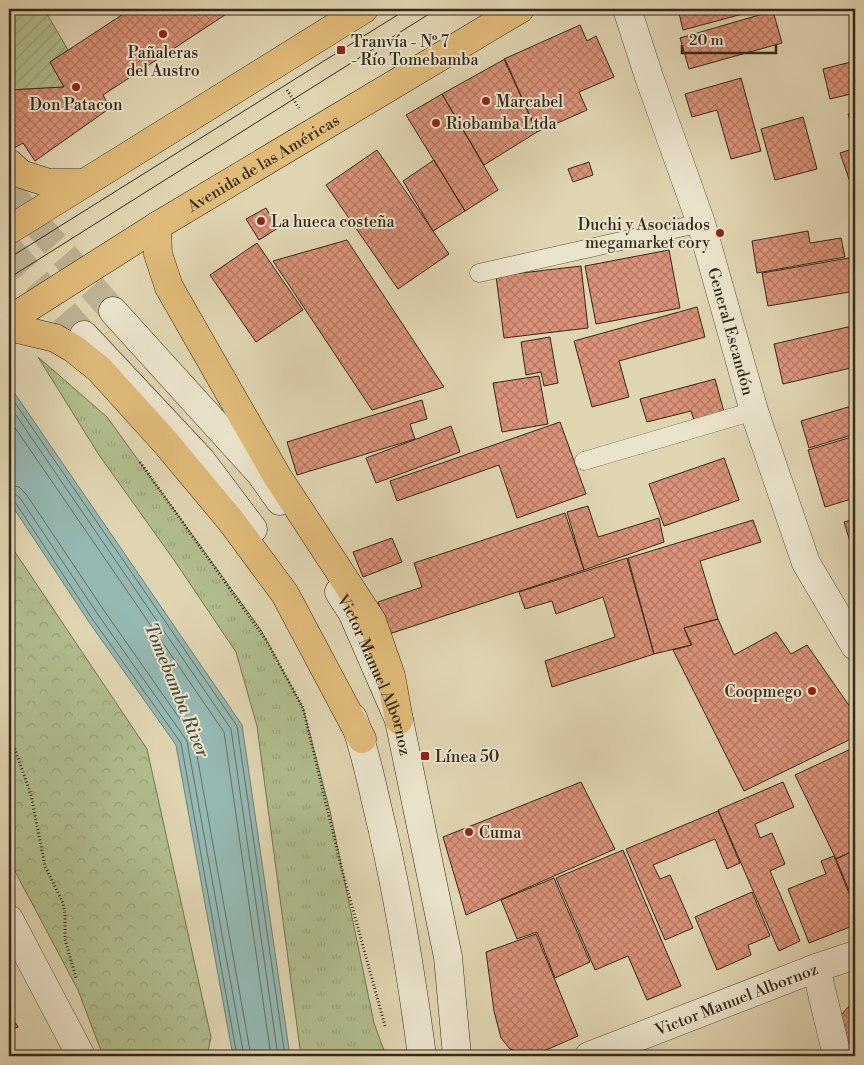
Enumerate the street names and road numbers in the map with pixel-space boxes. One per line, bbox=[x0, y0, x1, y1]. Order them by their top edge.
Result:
street label: Avenida de las Américas bbox=[183, 110, 343, 217]
street label: General Escandón bbox=[703, 265, 758, 398]
street label: Victor Manuel Albornoz bbox=[332, 590, 415, 757]
street label: Victor Manuel Albornoz bbox=[652, 959, 821, 1041]

